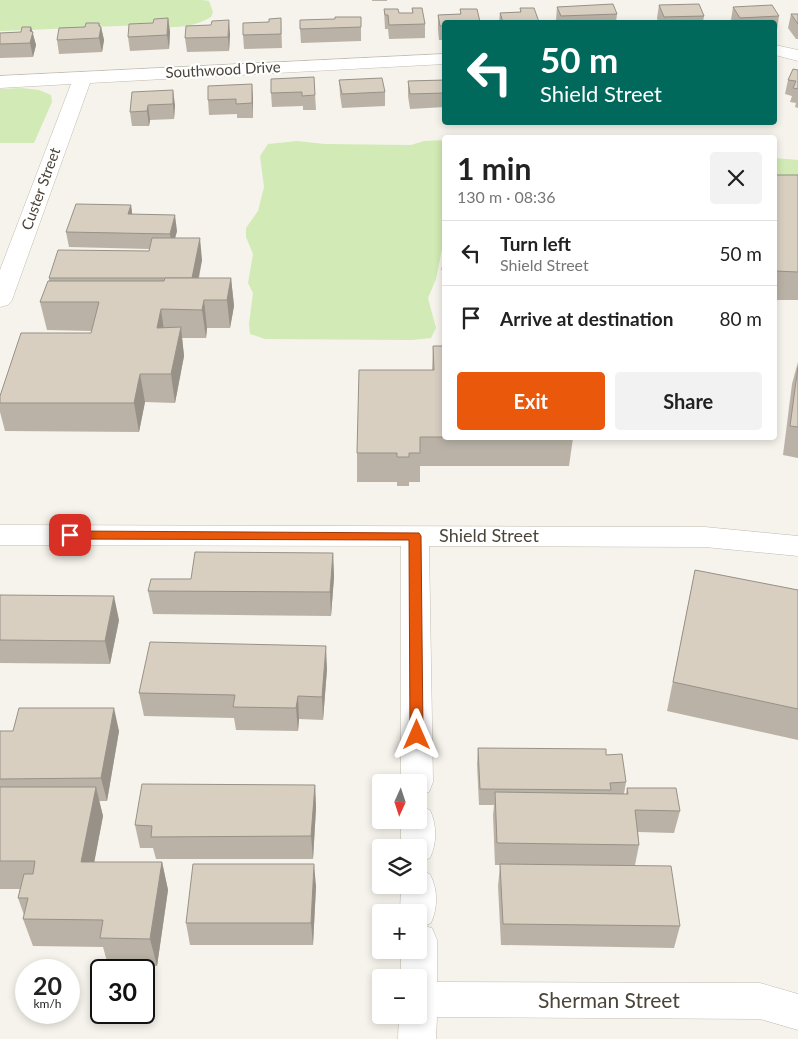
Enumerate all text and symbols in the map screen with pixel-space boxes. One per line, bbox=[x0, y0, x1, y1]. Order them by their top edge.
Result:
text: 50 m bbox=[540, 38, 618, 80]
icon: left bbox=[457, 40, 522, 105]
street label: Southwood Drive bbox=[165, 57, 281, 81]
text: Shield Street bbox=[540, 80, 662, 107]
street label: Custer Street bbox=[17, 144, 64, 232]
text: 1 min bbox=[457, 150, 531, 186]
button: close bbox=[710, 152, 762, 204]
text: 130 m · 08:36 bbox=[457, 187, 556, 206]
text: Turn left bbox=[500, 232, 571, 255]
icon: left bbox=[457, 239, 485, 267]
text: 50 m bbox=[719, 242, 762, 265]
text: Shield Street bbox=[500, 255, 589, 274]
icon: arrive bbox=[457, 304, 485, 332]
text: Arrive at destination bbox=[500, 307, 673, 330]
text: 80 m bbox=[719, 307, 762, 330]
button: Exit bbox=[457, 372, 605, 430]
button: Share bbox=[615, 372, 762, 430]
pin bbox=[49, 514, 91, 556]
icon: arrive bbox=[56, 521, 84, 549]
street label: Shield Street bbox=[439, 524, 539, 546]
position arrow bbox=[390, 708, 442, 760]
north arrow bbox=[372, 774, 428, 829]
map controls bbox=[372, 774, 427, 1024]
button: layers bbox=[372, 839, 427, 894]
button: + bbox=[372, 904, 427, 959]
speed limit sign: 30 bbox=[90, 959, 155, 1024]
button: − bbox=[372, 969, 427, 1024]
text: 20 bbox=[33, 970, 62, 1000]
street label: Sherman Street bbox=[538, 987, 680, 1012]
text: km/h bbox=[33, 996, 62, 1011]

